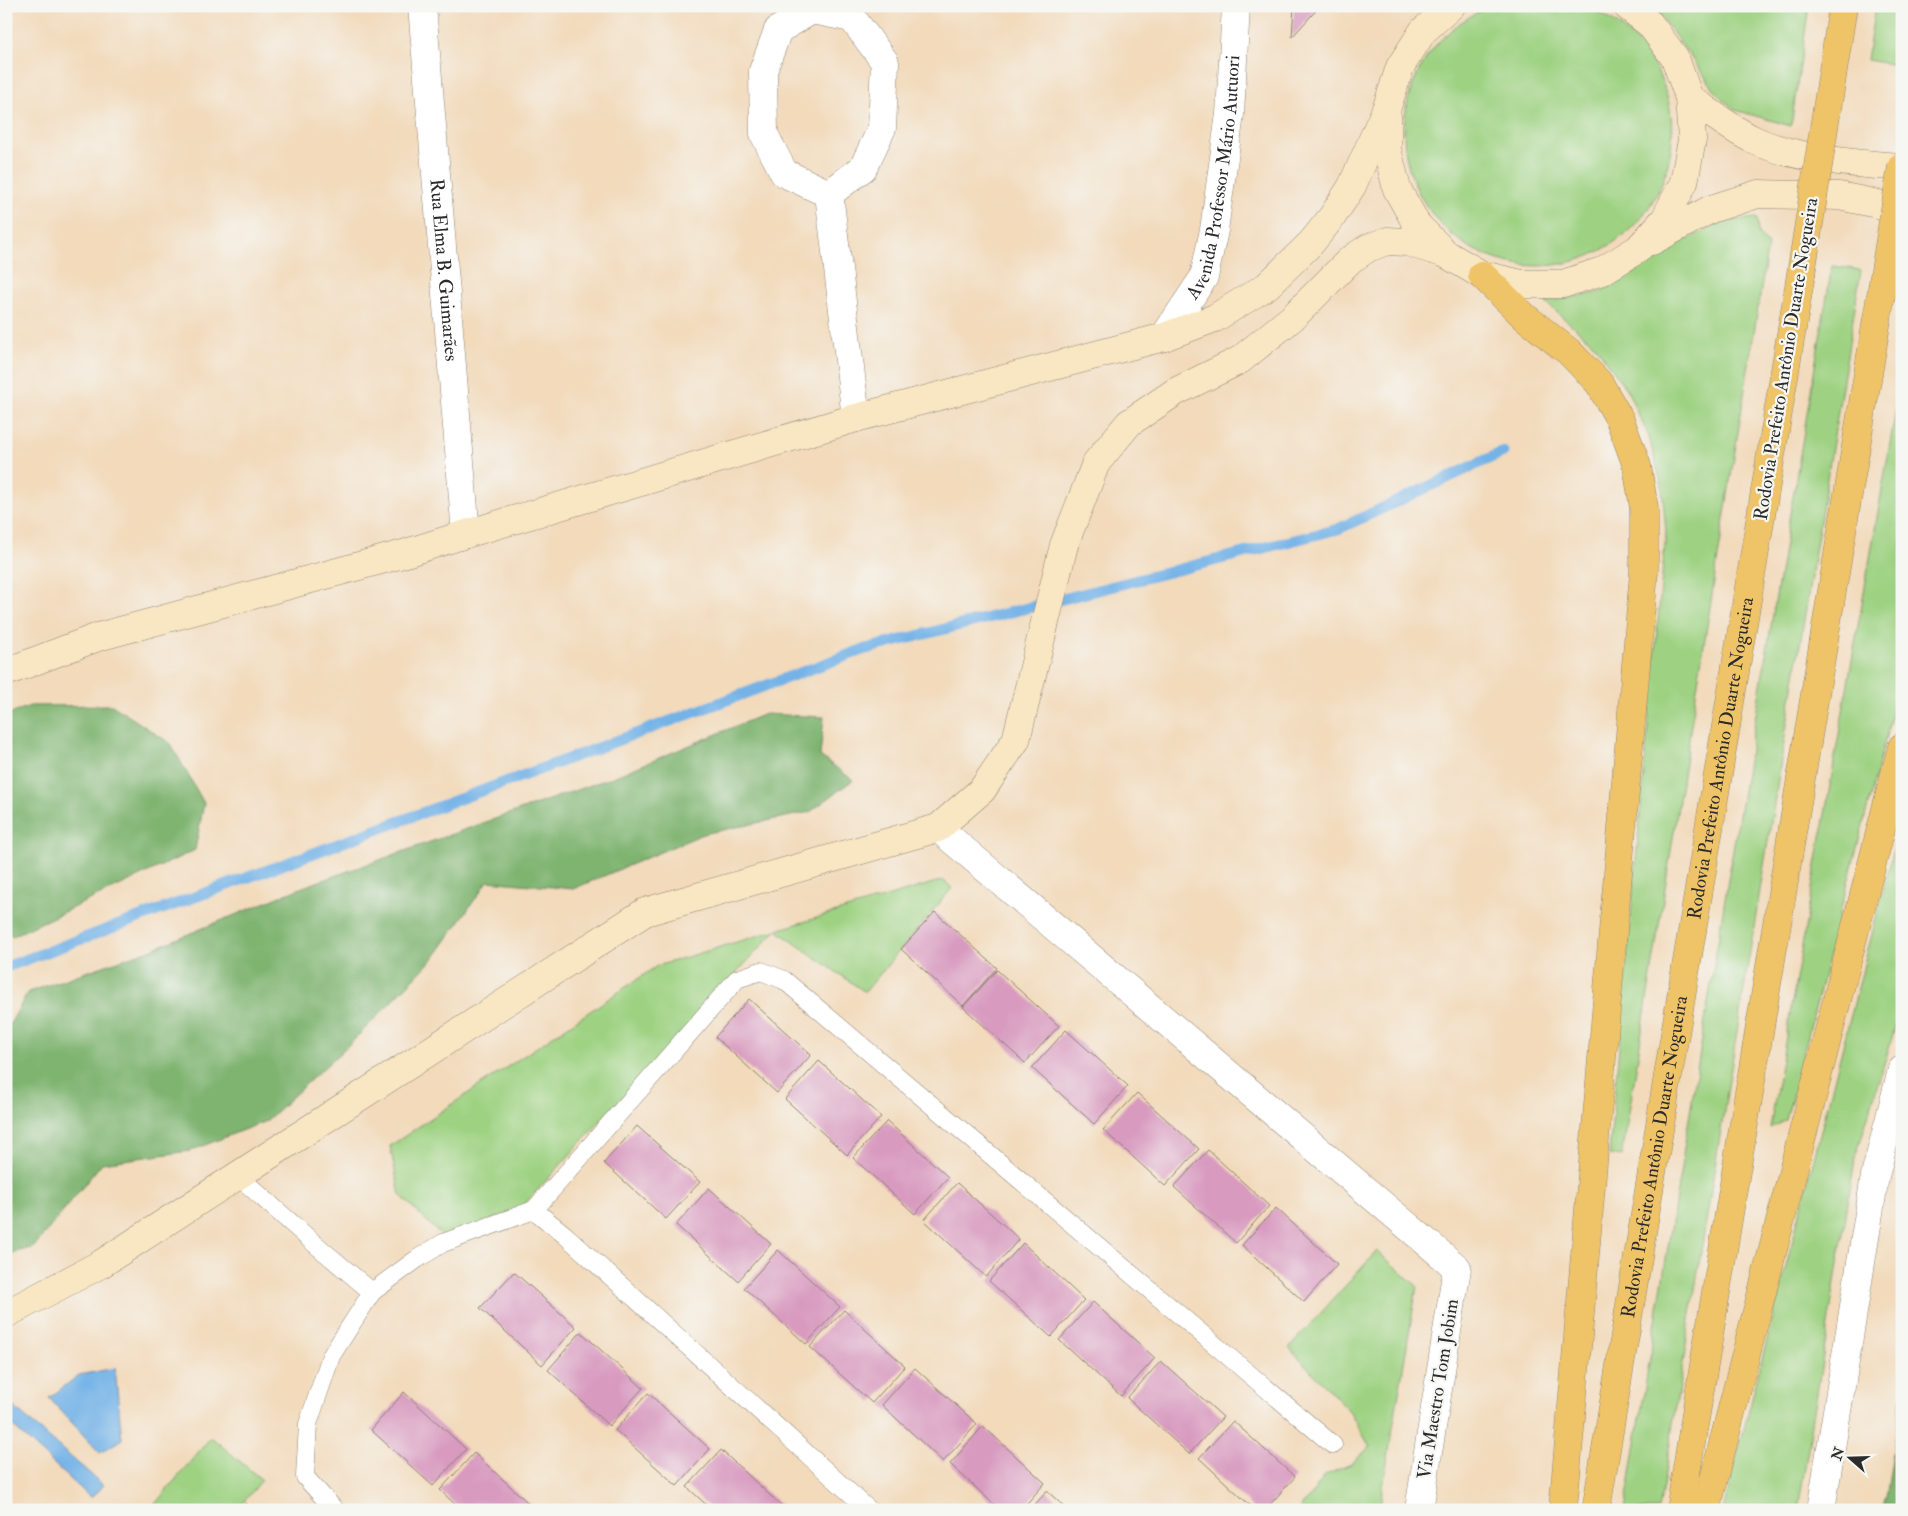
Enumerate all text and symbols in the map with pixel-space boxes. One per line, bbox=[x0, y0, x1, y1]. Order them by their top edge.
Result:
street label: Avenida Professor Mário Autuori bbox=[1180, 55, 1245, 305]
street label: Rua Elma B. Guimarães bbox=[424, 178, 464, 362]
street label: Rodovia Prefeito Antônio Duarte Nogueira bbox=[1749, 196, 1823, 522]
street label: Rodovia Prefeito Antônio Duarte Nogueira bbox=[1682, 595, 1759, 921]
street label: Rodovia Prefeito Antônio Duarte Nogueira bbox=[1616, 994, 1693, 1320]
street label: Via Maestro Tom Jobim bbox=[1412, 1297, 1464, 1481]
north arrow bbox=[1826, 1434, 1876, 1484]
text: N bbox=[1828, 1444, 1849, 1463]

